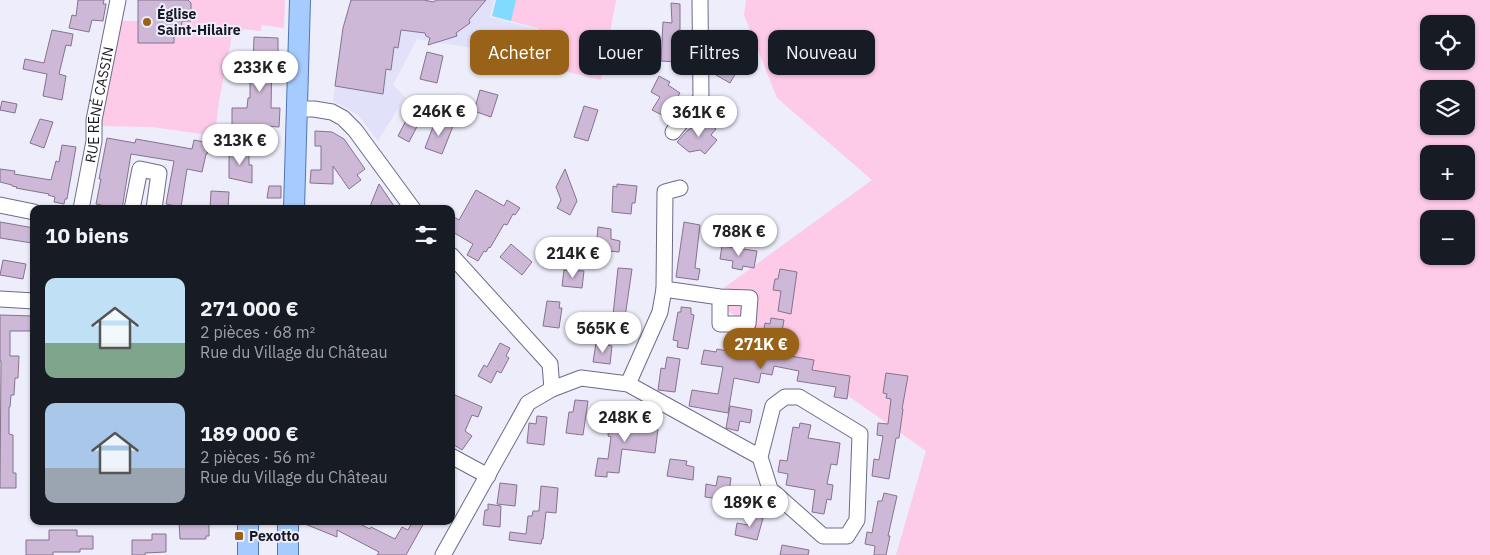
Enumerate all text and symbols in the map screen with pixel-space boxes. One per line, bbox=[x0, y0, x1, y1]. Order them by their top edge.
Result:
place label: Église Saint-Hilaire bbox=[157, 4, 241, 39]
map controls bbox=[1420, 15, 1475, 265]
button: locate bbox=[1420, 15, 1475, 70]
marker: Église Saint-Hilaire bbox=[141, 16, 153, 28]
chip: Acheter bbox=[470, 30, 569, 75]
chip: Louer bbox=[579, 30, 661, 75]
chip: Filtres bbox=[671, 30, 758, 75]
chip: Nouveau bbox=[768, 30, 875, 75]
street label: RUE RENÉ CASSIN bbox=[81, 45, 117, 164]
pin: 233K € bbox=[219, 51, 301, 93]
text: 233K € bbox=[233, 57, 287, 77]
button: layers bbox=[1420, 80, 1475, 135]
pin: 246K € bbox=[398, 94, 480, 137]
pin: 361K € bbox=[658, 96, 740, 138]
text: 246K € bbox=[412, 101, 466, 121]
text: 361K € bbox=[672, 102, 726, 122]
pin: 313K € bbox=[199, 124, 281, 166]
text: 313K € bbox=[213, 130, 267, 150]
button: + bbox=[1420, 145, 1475, 200]
button: − bbox=[1420, 210, 1475, 265]
pin: 788K € bbox=[698, 214, 780, 257]
text: 10 biens bbox=[45, 221, 129, 249]
icon: filters bbox=[412, 221, 440, 249]
text: 788K € bbox=[712, 221, 766, 241]
pin: 214K € bbox=[532, 236, 614, 279]
text: 214K € bbox=[546, 243, 600, 263]
text: 271 000 € bbox=[200, 294, 299, 322]
icon: home bbox=[85, 298, 145, 358]
pin: 565K € bbox=[562, 312, 644, 354]
text: 565K € bbox=[576, 318, 630, 338]
text: 2 pièces · 68 m² bbox=[200, 322, 315, 342]
pin: 271K € bbox=[720, 328, 802, 370]
text: 271K € bbox=[734, 334, 788, 354]
text: Rue du Village du Château bbox=[200, 342, 388, 362]
pin: 248K € bbox=[584, 400, 666, 443]
text: 248K € bbox=[598, 407, 652, 427]
text: 189 000 € bbox=[200, 419, 299, 447]
icon: home bbox=[85, 423, 145, 483]
text: 2 pièces · 56 m² bbox=[200, 447, 315, 467]
text: Rue du Village du Château bbox=[200, 467, 388, 487]
pin: 189K € bbox=[709, 486, 791, 528]
text: 189K € bbox=[723, 492, 777, 512]
place label: Pexotto bbox=[249, 527, 300, 545]
marker: Pexotto bbox=[233, 530, 245, 542]

